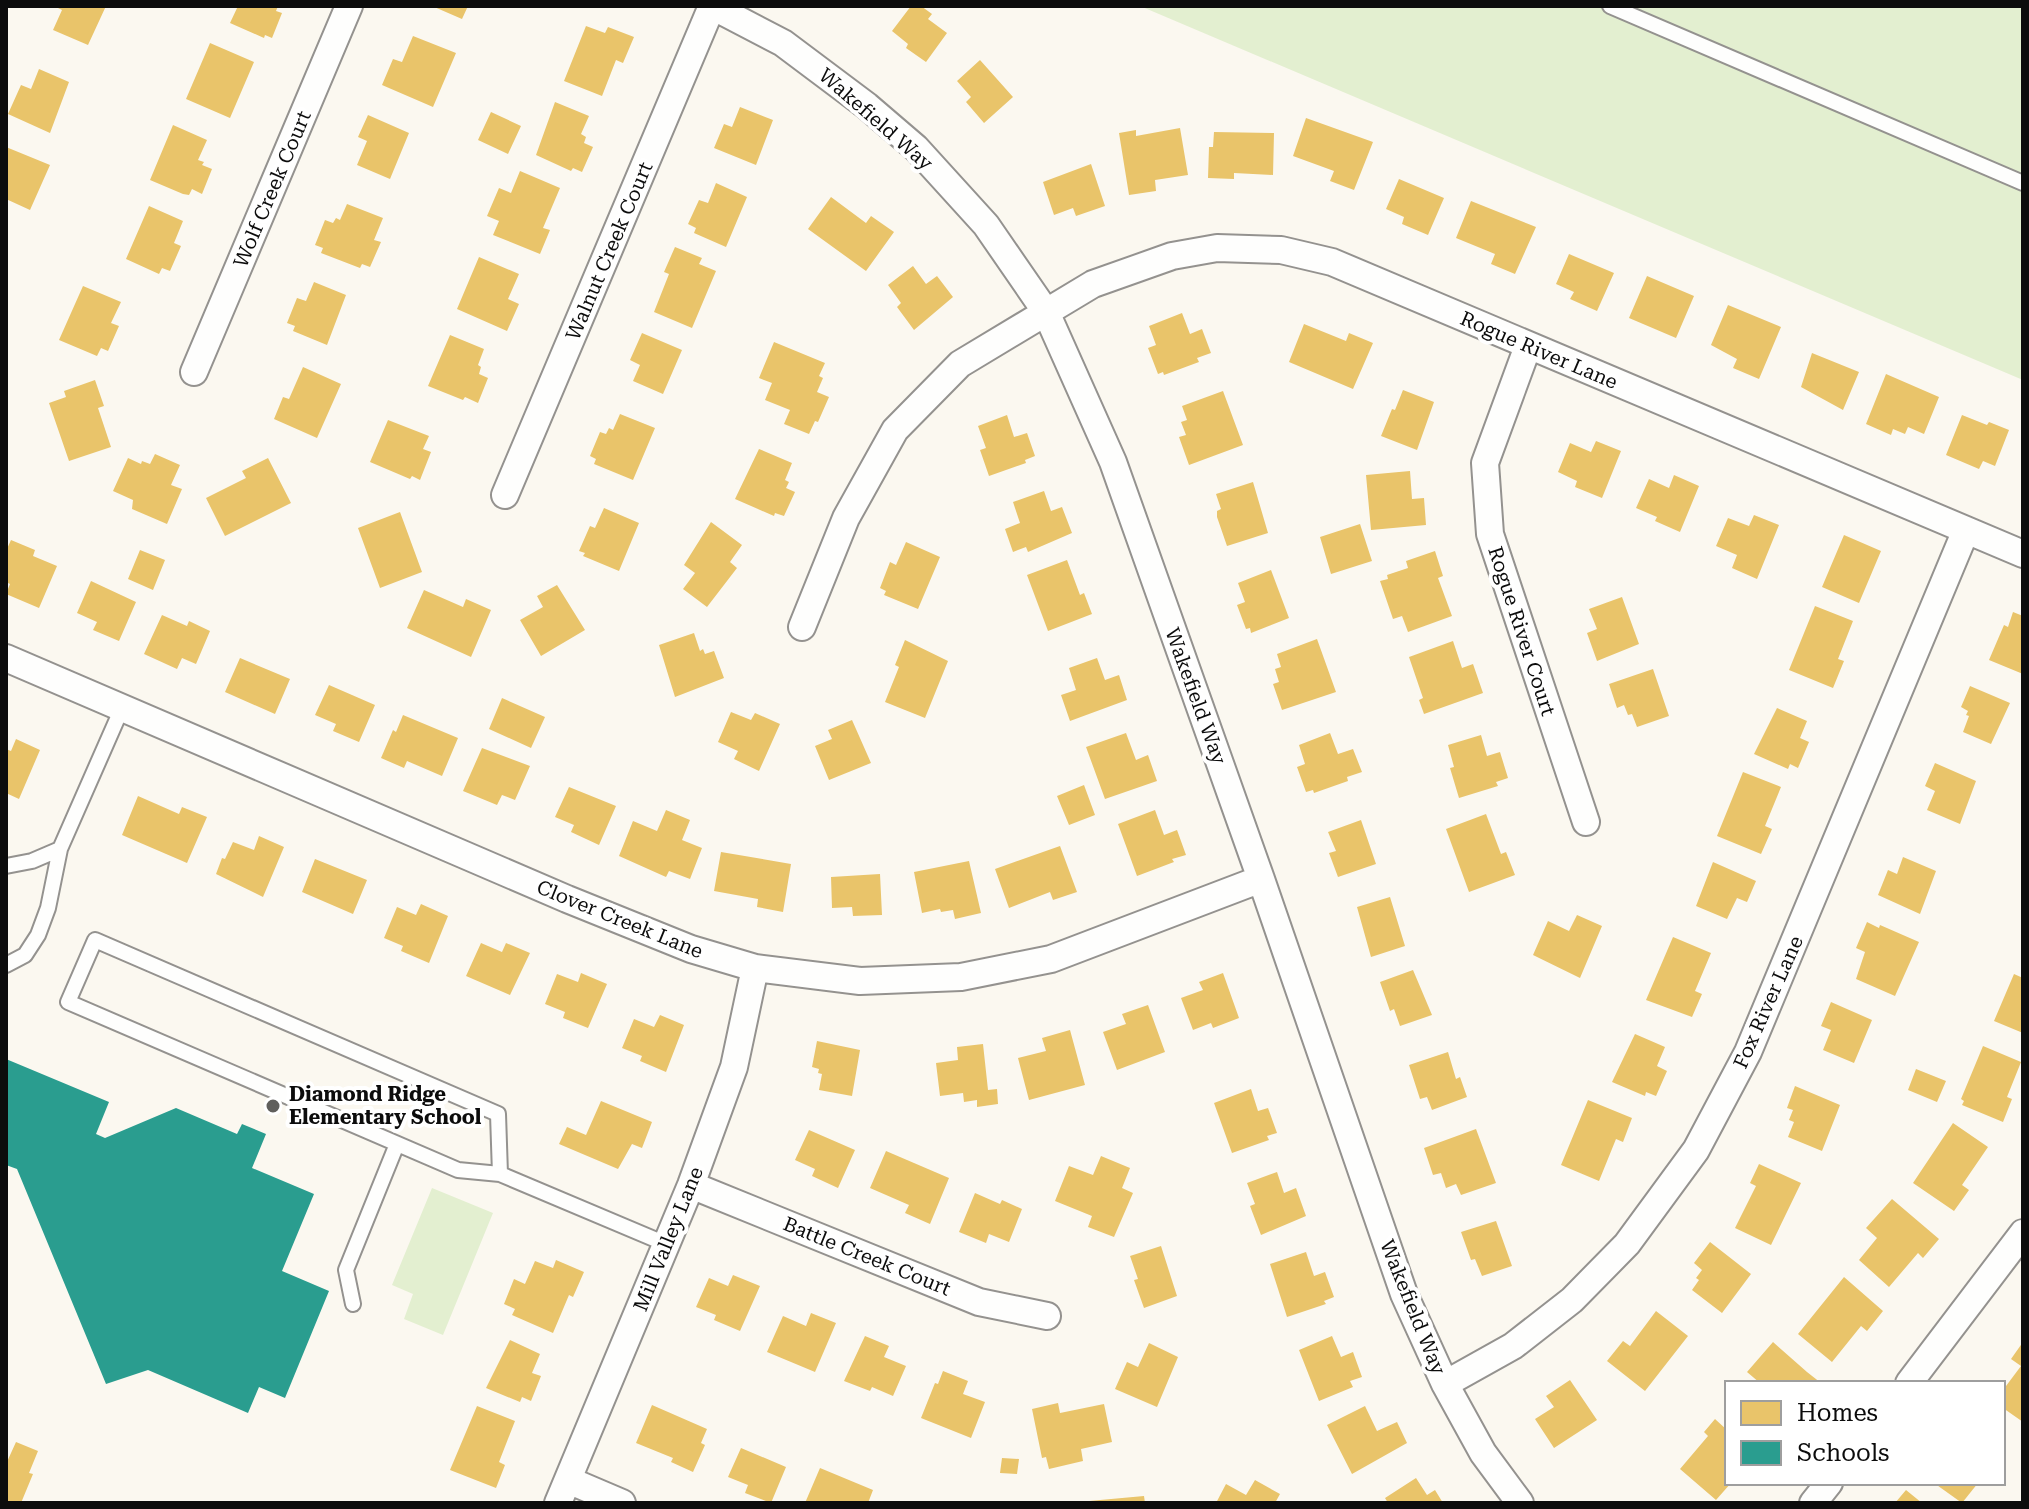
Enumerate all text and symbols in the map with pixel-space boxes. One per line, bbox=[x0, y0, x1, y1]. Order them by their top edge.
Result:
street label: Wakefield Way bbox=[814, 63, 938, 175]
street label: Wolf Creek Court bbox=[228, 107, 316, 271]
street label: Walnut Creek Court bbox=[561, 158, 658, 344]
street label: Rogue River Lane bbox=[1457, 306, 1621, 394]
street label: Rogue River Court bbox=[1483, 543, 1561, 719]
street label: Wakefield Way bbox=[1160, 625, 1232, 768]
street label: Clover Creek Lane bbox=[533, 875, 707, 963]
street label: Fox River Lane bbox=[1728, 932, 1808, 1072]
place label: Diamond Ridge Elementary School bbox=[289, 1082, 482, 1129]
marker: Diamond Ridge Elementary School bbox=[264, 1097, 282, 1115]
street label: Mill Valley Lane bbox=[628, 1163, 708, 1315]
street label: Battle Creek Court bbox=[780, 1211, 955, 1301]
street label: Wakefield Way bbox=[1375, 1236, 1451, 1378]
legend bbox=[1725, 1381, 2005, 1485]
text: Homes bbox=[1797, 1399, 1878, 1427]
text: Schools bbox=[1797, 1439, 1890, 1467]

